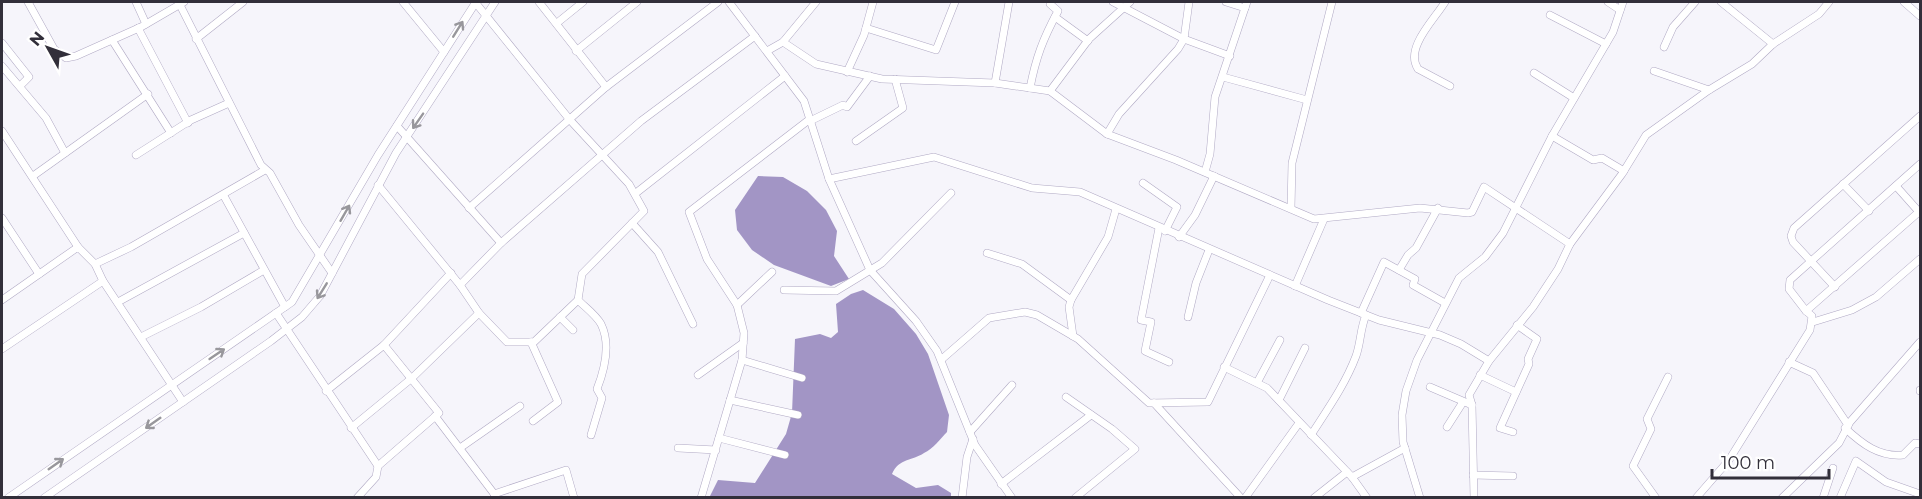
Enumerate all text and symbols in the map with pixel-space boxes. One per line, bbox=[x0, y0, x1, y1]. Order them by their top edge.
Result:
north arrow bbox=[18, 18, 78, 78]
one-way arrow bbox=[452, 21, 464, 38]
text: N bbox=[25, 28, 48, 50]
one-way arrow bbox=[412, 113, 424, 129]
one-way arrow bbox=[339, 205, 351, 222]
one-way arrow bbox=[316, 282, 329, 299]
one-way arrow bbox=[208, 348, 224, 360]
one-way arrow bbox=[145, 417, 162, 429]
scale bar bbox=[1712, 442, 1829, 480]
text: 100 m bbox=[1721, 452, 1775, 474]
one-way arrow bbox=[47, 458, 63, 470]

